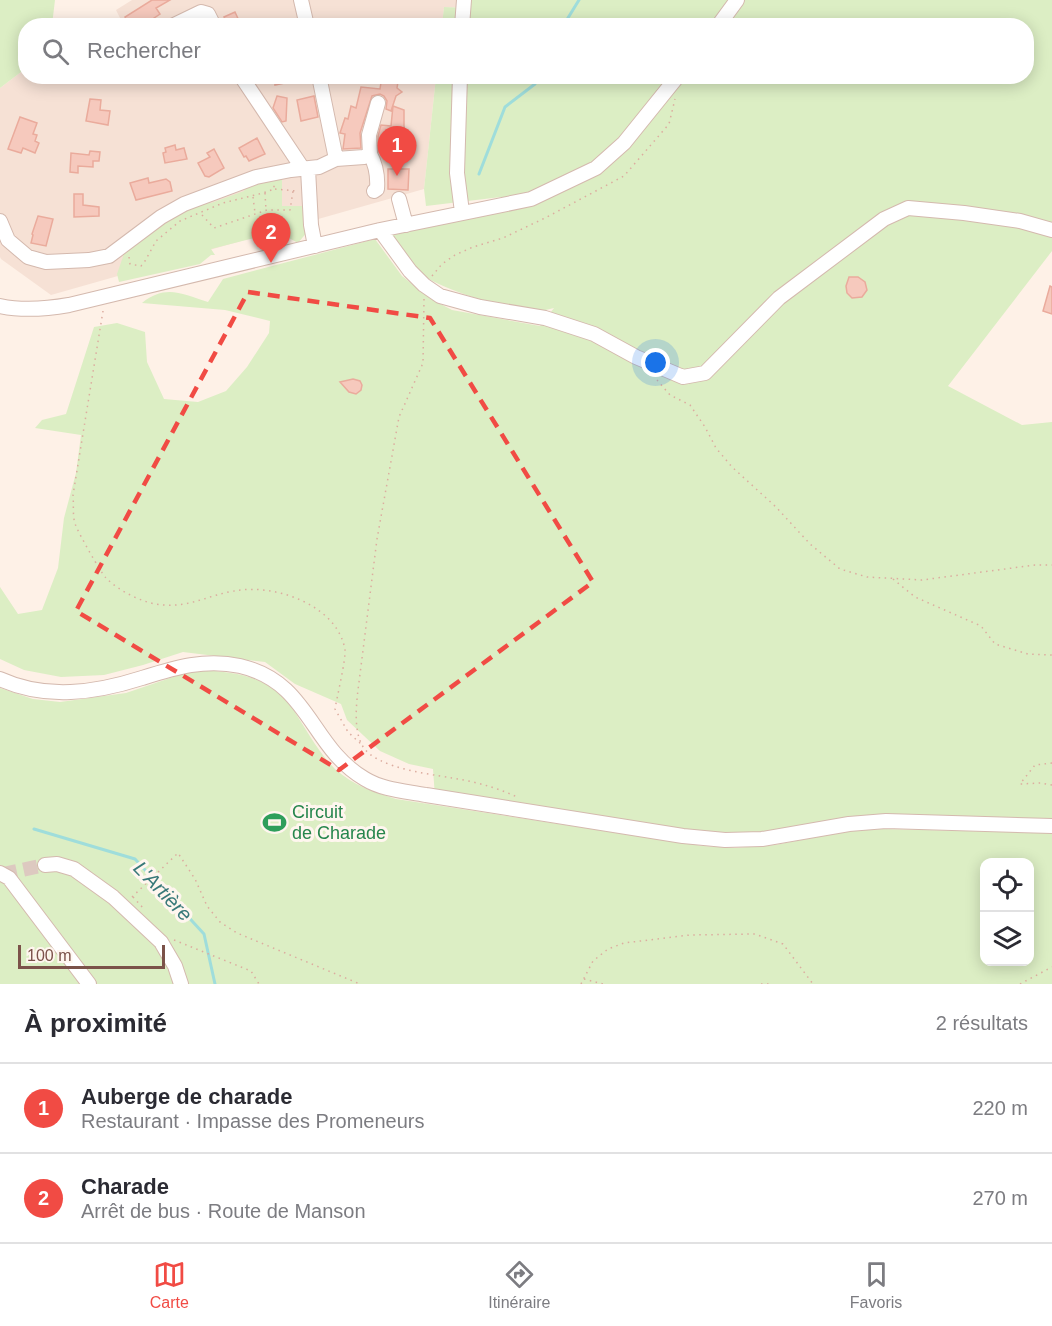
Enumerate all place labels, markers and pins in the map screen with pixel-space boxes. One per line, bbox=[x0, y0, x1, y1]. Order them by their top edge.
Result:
pin: 1 bbox=[378, 126, 416, 176]
pin: 2 bbox=[252, 214, 290, 263]
place label: Circuit de Charade bbox=[292, 802, 386, 843]
sports icon: Circuit de Charade bbox=[261, 809, 287, 835]

